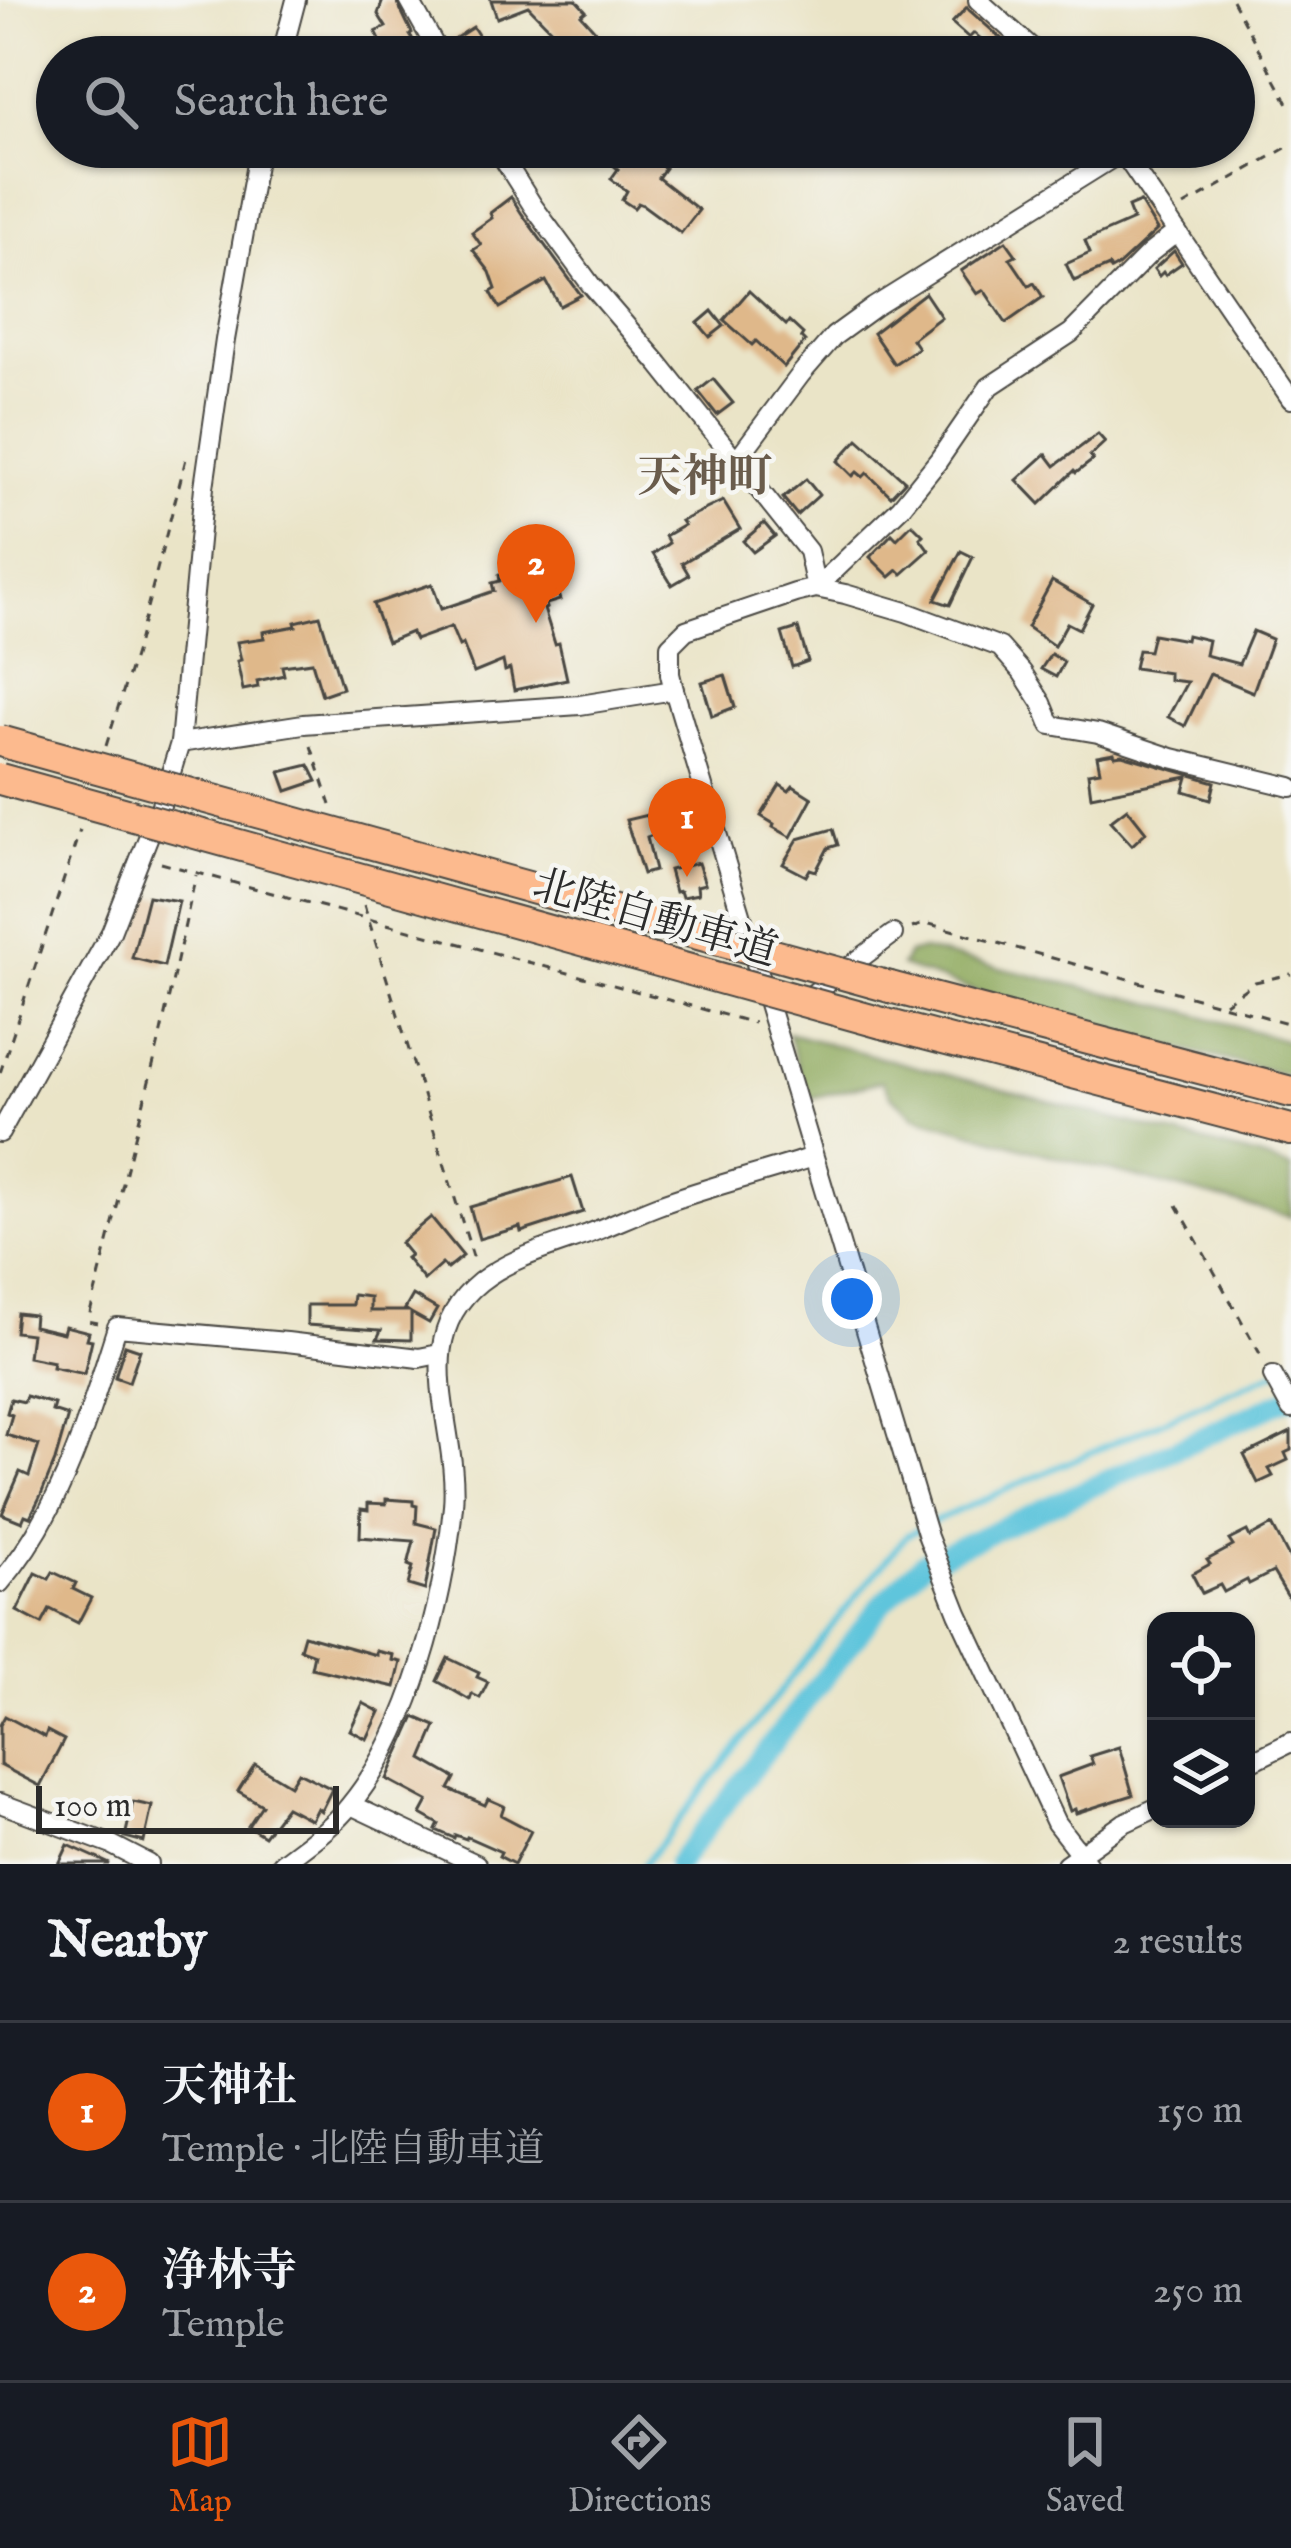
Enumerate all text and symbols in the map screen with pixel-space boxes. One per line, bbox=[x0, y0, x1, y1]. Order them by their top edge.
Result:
search box bbox=[36, 36, 1255, 168]
icon: search bbox=[78, 69, 144, 135]
text: Search here bbox=[174, 74, 388, 131]
district label: 天神町 bbox=[637, 450, 773, 507]
pin: 2 bbox=[497, 524, 575, 623]
pin: 1 bbox=[648, 778, 726, 877]
street label: 北陸自動車道 bbox=[527, 859, 783, 980]
your location bbox=[822, 1269, 882, 1329]
map controls bbox=[1147, 1612, 1255, 1828]
button: locate bbox=[1147, 1612, 1255, 1720]
button: layers bbox=[1147, 1720, 1255, 1828]
scale bar bbox=[36, 1780, 339, 1833]
text: 100 m bbox=[54, 1786, 131, 1828]
text: Nearby bbox=[48, 1910, 207, 1975]
text: 2 results bbox=[1112, 1918, 1243, 1967]
text: 天神社 bbox=[162, 2059, 297, 2116]
text: 1 bbox=[80, 2087, 94, 2136]
text: 150 m bbox=[1157, 2087, 1243, 2136]
text: Temple · 北陸自動車道 bbox=[162, 2126, 544, 2175]
text: 浄林寺 bbox=[162, 2244, 297, 2301]
text: 2 bbox=[78, 2267, 96, 2316]
text: 250 m bbox=[1153, 2267, 1243, 2316]
text: Temple bbox=[162, 2301, 284, 2350]
tab: Map bbox=[167, 2409, 233, 2523]
tab: Directions bbox=[568, 2409, 711, 2523]
tab: Saved bbox=[1046, 2409, 1124, 2523]

